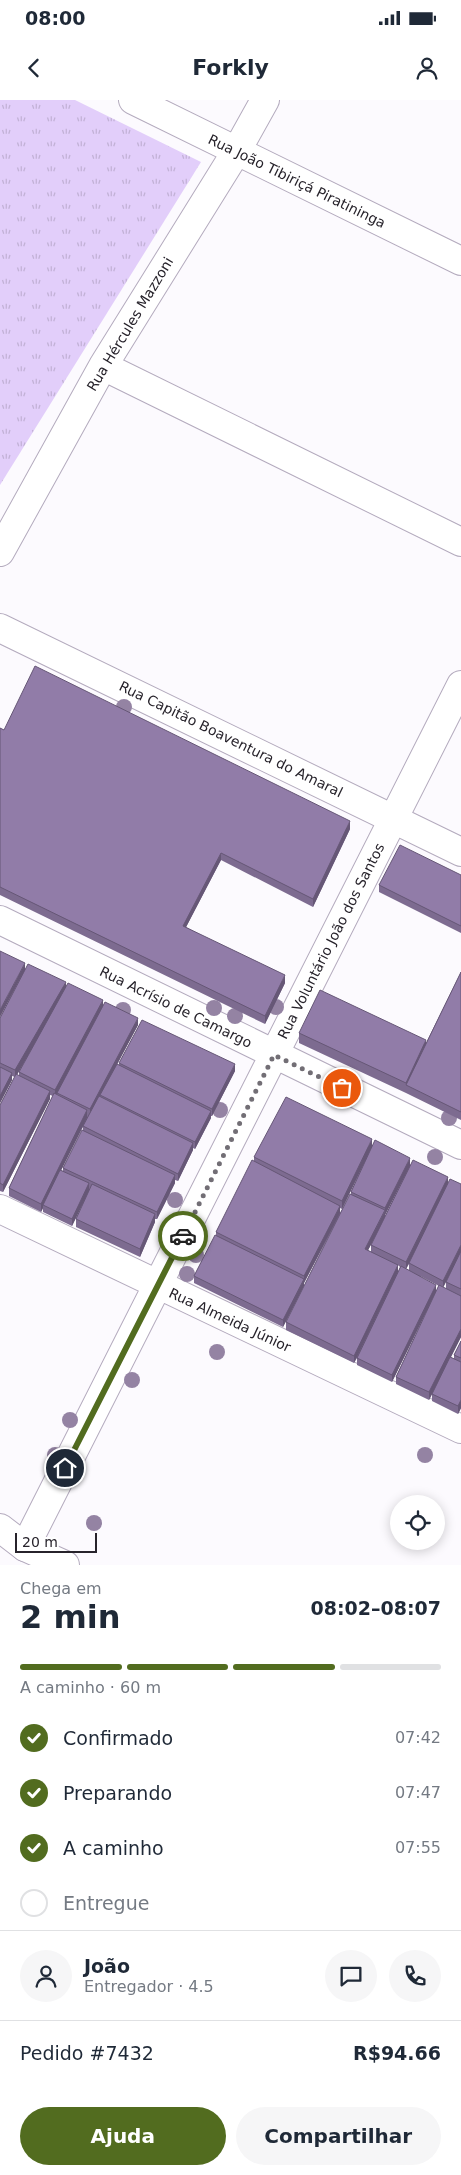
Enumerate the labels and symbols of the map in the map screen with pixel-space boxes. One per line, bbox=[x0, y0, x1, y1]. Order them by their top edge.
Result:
street label: Rua João Tibiriçá Piratininga bbox=[206, 131, 388, 231]
street label: Rua Hércules Mazzoni bbox=[84, 254, 176, 394]
street label: Rua Capitão Boaventura do Amaral bbox=[117, 678, 345, 800]
street label: Rua Voluntário João dos Santos bbox=[274, 840, 388, 1042]
street label: Rua Acrísio de Camargo bbox=[97, 963, 255, 1051]
pin bbox=[321, 1067, 363, 1109]
courier bbox=[158, 1211, 208, 1261]
street label: Rua Almeida Júnior bbox=[167, 1285, 294, 1355]
pin bbox=[44, 1447, 86, 1489]
scale bar bbox=[15, 1530, 98, 1553]

